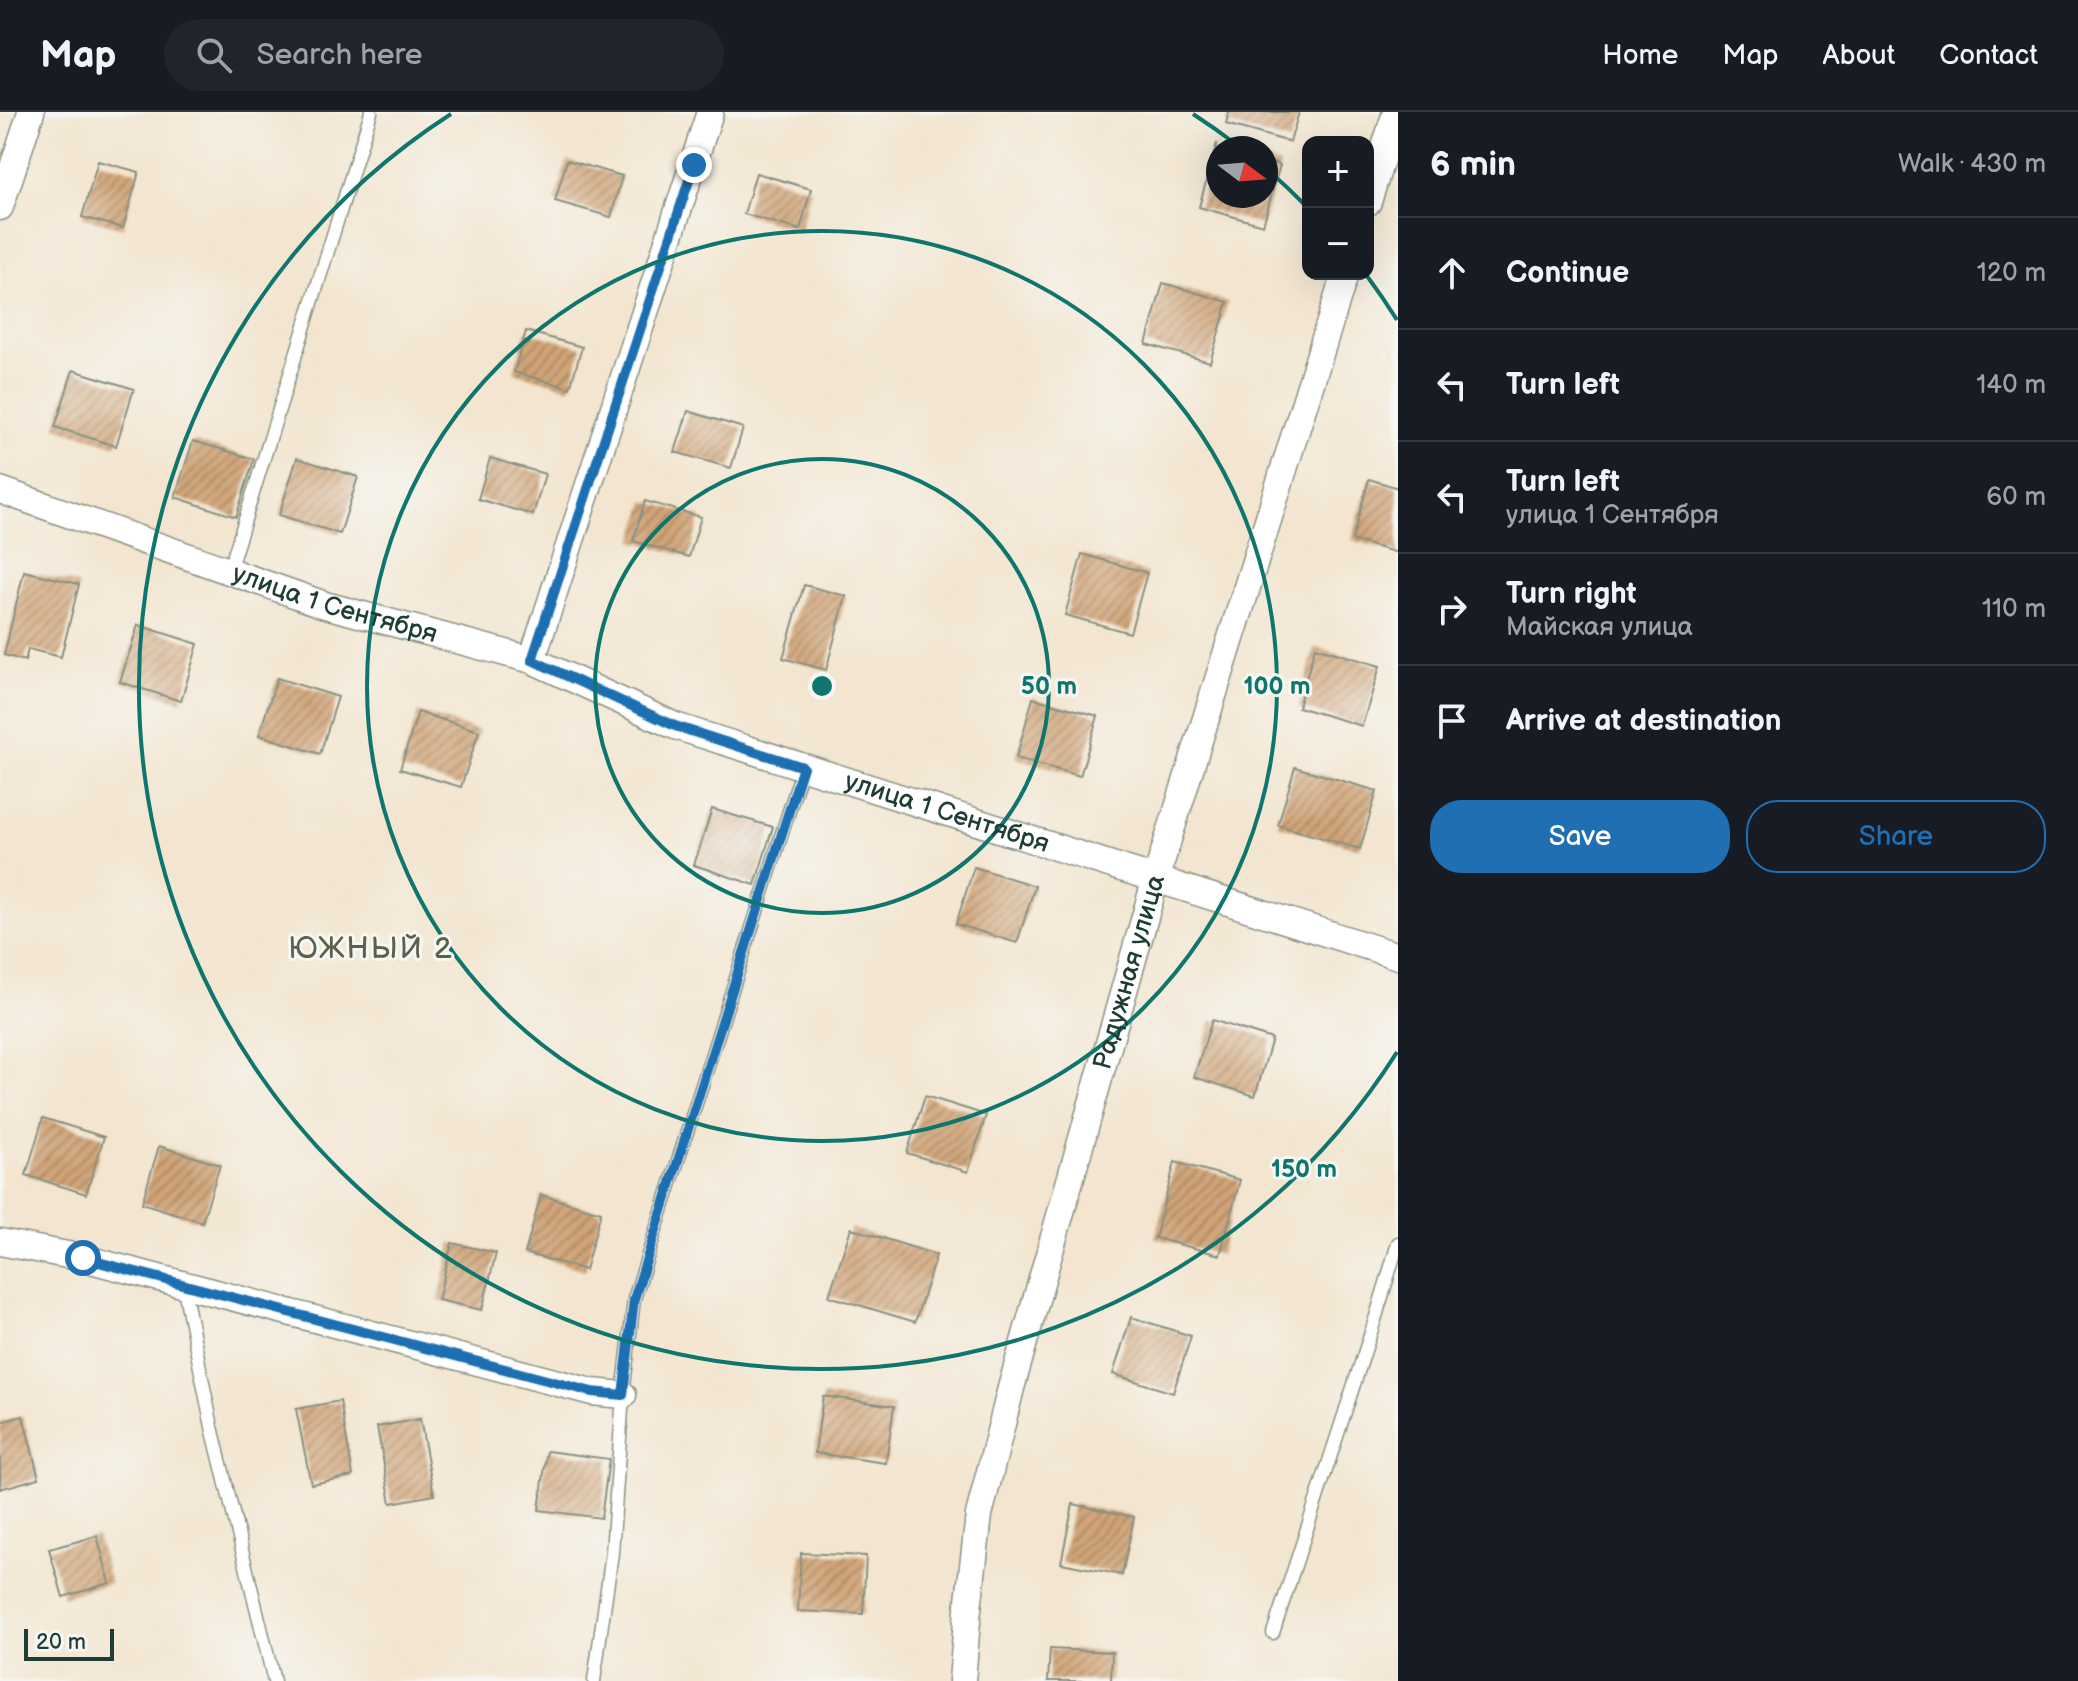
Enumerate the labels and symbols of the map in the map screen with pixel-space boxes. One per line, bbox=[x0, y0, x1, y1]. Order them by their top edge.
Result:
north arrow bbox=[1206, 136, 1278, 208]
route end bbox=[676, 147, 712, 183]
street label: улица 1 Сентября bbox=[228, 558, 441, 650]
centre of rings bbox=[808, 672, 836, 700]
text: 50 m bbox=[1021, 672, 1077, 701]
text: 100 m bbox=[1244, 672, 1310, 701]
street label: улица 1 Сентября bbox=[841, 766, 1053, 860]
street label: Радужная улица bbox=[1087, 871, 1172, 1073]
district label: ЮЖНЫЙ 2 bbox=[288, 931, 454, 967]
text: 150 m bbox=[1271, 1155, 1337, 1184]
route start bbox=[65, 1240, 101, 1276]
scale bar bbox=[24, 1625, 114, 1661]

